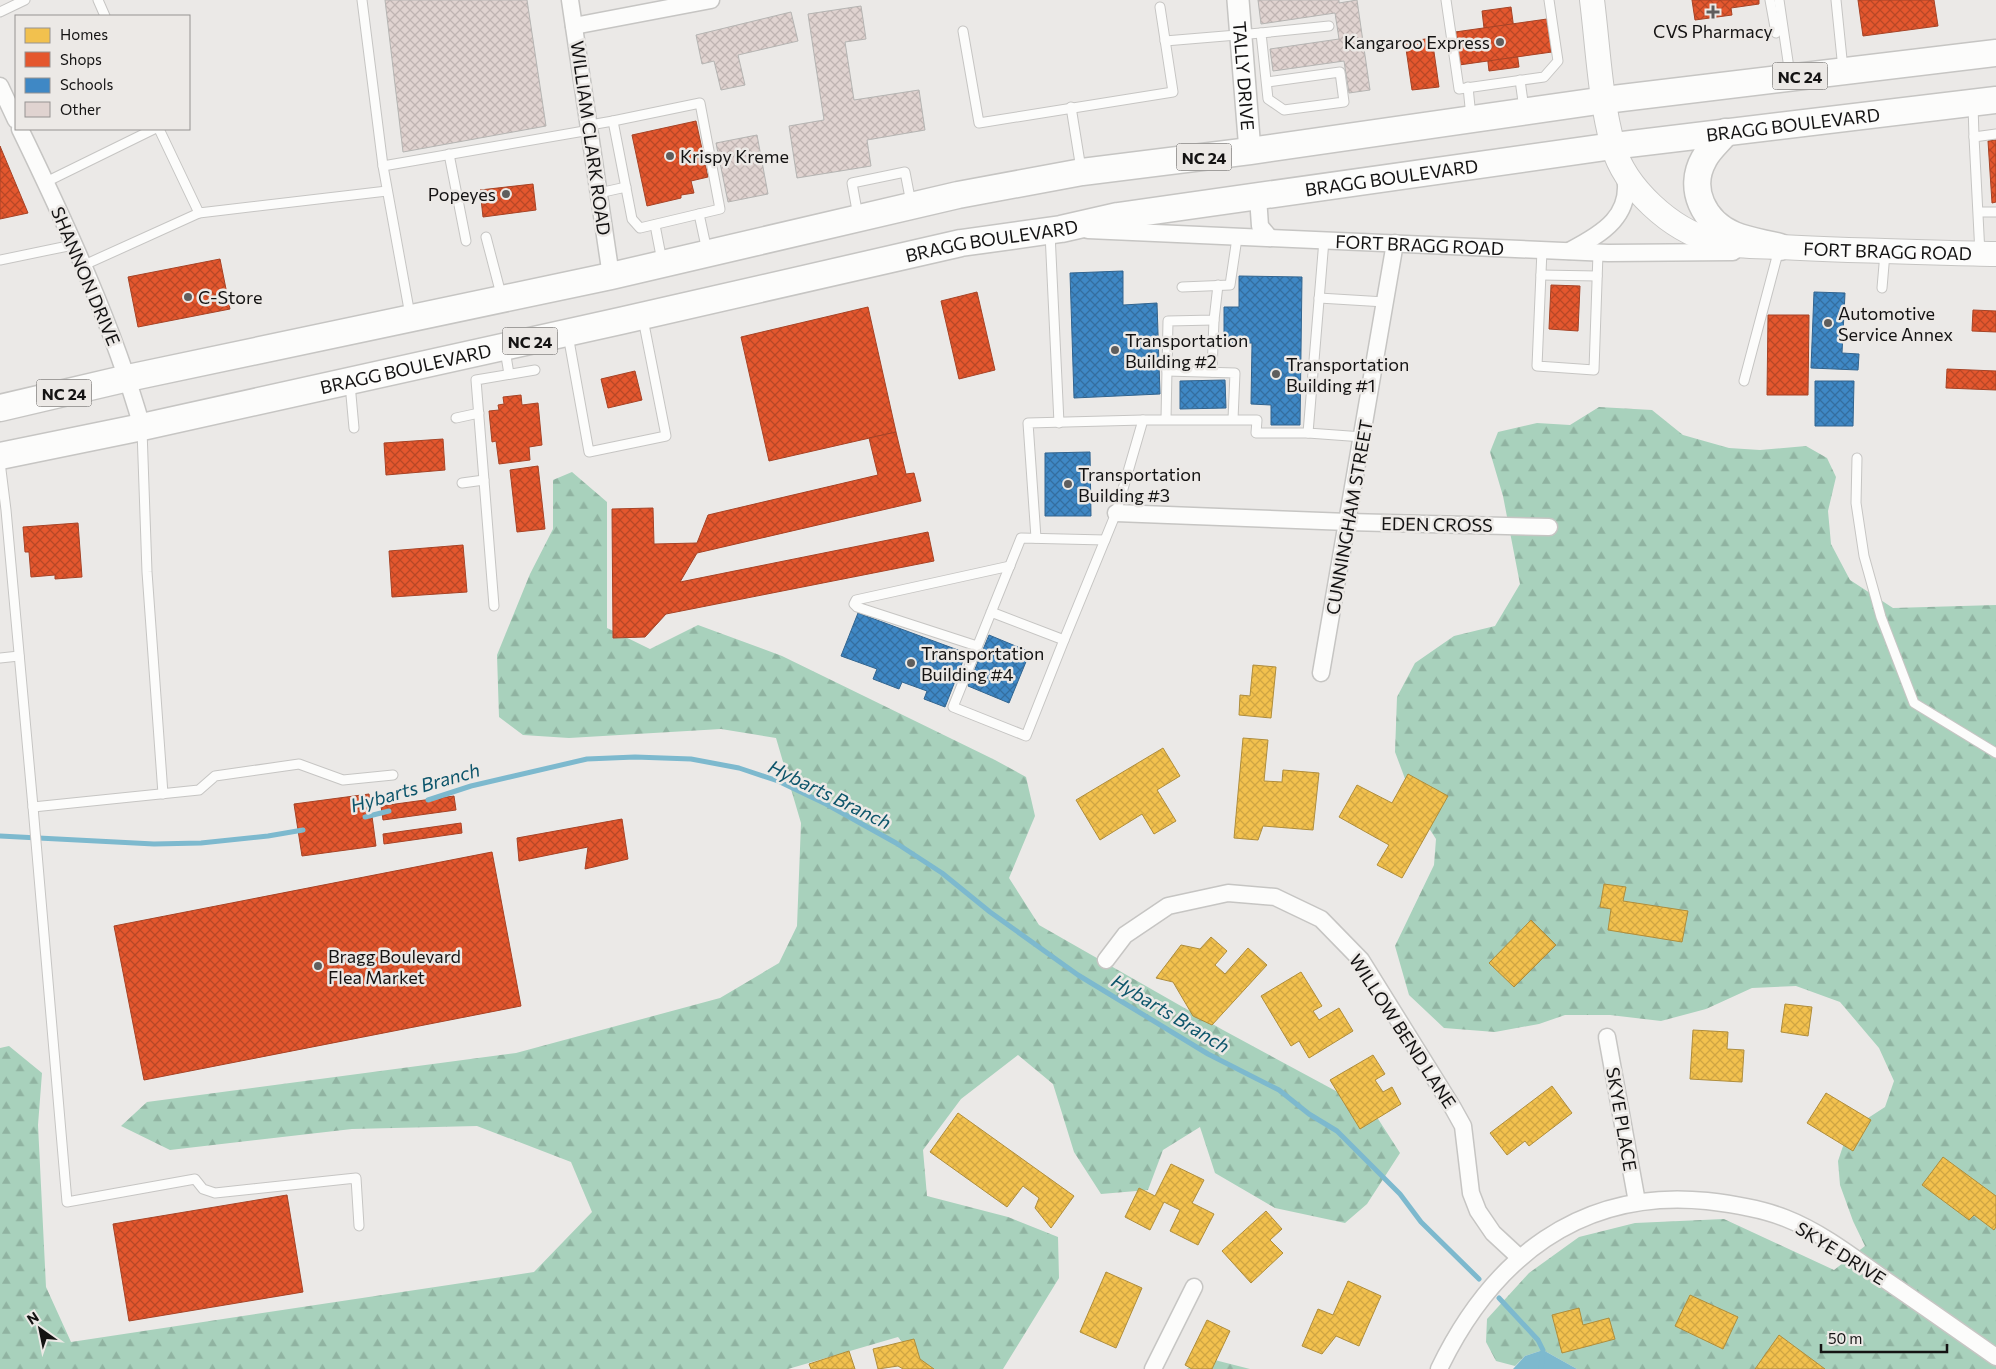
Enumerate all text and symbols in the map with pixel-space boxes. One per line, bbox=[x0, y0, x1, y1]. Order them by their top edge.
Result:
marker: CVS Pharmacy bbox=[1707, 6, 1719, 18]
legend bbox=[15, 15, 190, 130]
street label: TALLY DRIVE bbox=[1229, 20, 1259, 131]
place label: CVS Pharmacy bbox=[1653, 20, 1773, 42]
text: Homes bbox=[60, 25, 108, 43]
place label: Kangaroo Express bbox=[1344, 31, 1490, 53]
marker: Kangaroo Express bbox=[1494, 36, 1506, 48]
street label: WILLIAM CLARK ROAD bbox=[566, 39, 616, 237]
text: Shops bbox=[60, 50, 102, 68]
road number: NC 24 bbox=[1772, 62, 1828, 90]
text: Schools bbox=[60, 75, 114, 93]
text: Other bbox=[60, 100, 101, 118]
street label: BRAGG BOULEVARD bbox=[1705, 103, 1881, 146]
road number: NC 24 bbox=[1176, 144, 1232, 170]
place label: Krispy Kreme bbox=[680, 145, 789, 167]
marker: Krispy Kreme bbox=[664, 150, 676, 162]
street label: BRAGG BOULEVARD bbox=[1303, 154, 1480, 200]
place label: Popeyes bbox=[428, 183, 496, 205]
marker: Popeyes bbox=[500, 188, 512, 200]
street label: SHANNON DRIVE bbox=[47, 203, 125, 349]
street label: BRAGG BOULEVARD bbox=[903, 214, 1080, 266]
street label: FORT BRAGG ROAD bbox=[1335, 230, 1505, 259]
street label: FORT BRAGG ROAD bbox=[1803, 237, 1972, 264]
place label: C-Store bbox=[198, 286, 262, 308]
marker: C-Store bbox=[182, 291, 194, 303]
place label: Automotive Service Annex bbox=[1838, 302, 1953, 345]
marker: Automotive Service Annex bbox=[1822, 317, 1834, 329]
road number: NC 24 bbox=[502, 328, 558, 354]
place label: Transportation Building #2 bbox=[1125, 329, 1248, 372]
street label: BRAGG BOULEVARD bbox=[318, 339, 493, 398]
marker: Transportation Building #2 bbox=[1109, 344, 1121, 356]
place label: Transportation Building #1 bbox=[1286, 353, 1409, 396]
marker: Transportation Building #1 bbox=[1270, 368, 1282, 380]
road number: NC 24 bbox=[36, 379, 92, 406]
street label: CUNNINGHAM STREET bbox=[1321, 418, 1377, 616]
place label: Transportation Building #3 bbox=[1078, 463, 1201, 506]
marker: Transportation Building #3 bbox=[1062, 478, 1074, 490]
street label: EDEN CROSS bbox=[1381, 512, 1493, 536]
place label: Transportation Building #4 bbox=[921, 642, 1044, 685]
marker: Transportation Building #4 bbox=[905, 657, 917, 669]
water label: Hybarts Branch bbox=[765, 754, 895, 834]
water label: Hybarts Branch bbox=[348, 757, 483, 816]
place label: Bragg Boulevard Flea Market bbox=[328, 945, 461, 988]
street label: WILLOW BEND LANE bbox=[1345, 950, 1461, 1112]
marker: Bragg Boulevard Flea Market bbox=[312, 960, 324, 972]
water label: Hybarts Branch bbox=[1108, 969, 1234, 1057]
street label: SKYE PLACE bbox=[1602, 1065, 1642, 1173]
street label: SKYE DRIVE bbox=[1792, 1217, 1890, 1289]
north arrow bbox=[15, 1304, 65, 1354]
text: N bbox=[24, 1308, 42, 1328]
scale bar bbox=[1821, 1322, 1947, 1354]
text: 50 m bbox=[1828, 1329, 1862, 1347]

